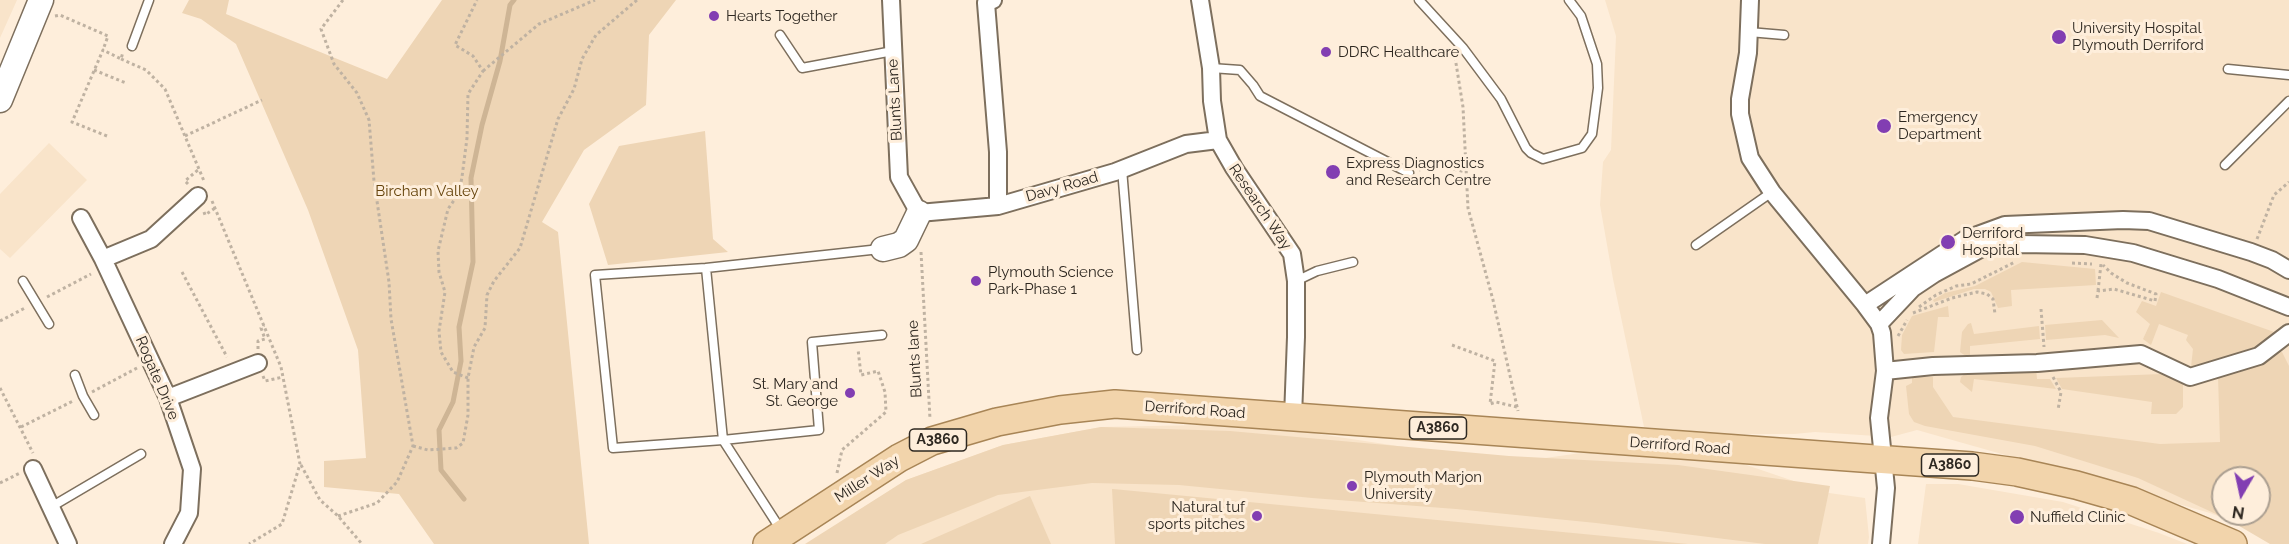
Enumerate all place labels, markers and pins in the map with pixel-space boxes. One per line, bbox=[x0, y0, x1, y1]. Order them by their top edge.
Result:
place label: Hearts Together bbox=[726, 7, 838, 25]
marker: Hearts Together bbox=[707, 9, 721, 23]
place label: University Hospital Plymouth Derriford bbox=[2072, 19, 2204, 54]
marker: University Hospital Plymouth Derriford bbox=[2050, 28, 2068, 46]
place label: DDRC Healthcare bbox=[1338, 43, 1459, 61]
marker: DDRC Healthcare bbox=[1319, 45, 1333, 59]
place label: Emergency Department bbox=[1898, 108, 1982, 143]
marker: Emergency Department bbox=[1875, 117, 1893, 135]
place label: Express Diagnostics and Research Centre bbox=[1346, 154, 1491, 189]
marker: Express Diagnostics and Research Centre bbox=[1324, 163, 1342, 181]
place label: Derriford Hospital bbox=[1962, 224, 2023, 259]
marker: Derriford Hospital bbox=[1939, 233, 1957, 251]
place label: Plymouth Science Park-Phase 1 bbox=[988, 263, 1114, 298]
marker: Plymouth Science Park-Phase 1 bbox=[969, 274, 983, 288]
place label: St. Mary and St. George bbox=[753, 375, 838, 410]
marker: St. Mary and St. George bbox=[843, 386, 857, 400]
place label: Plymouth Marjon University bbox=[1364, 468, 1482, 503]
marker: Plymouth Marjon University bbox=[1345, 479, 1359, 493]
place label: Natural tuf sports pitches bbox=[1148, 498, 1245, 533]
marker: Nuffield Clinic bbox=[2008, 508, 2026, 526]
place label: Nuffield Clinic bbox=[2030, 508, 2125, 526]
marker: Natural tuf sports pitches bbox=[1250, 509, 1264, 523]

